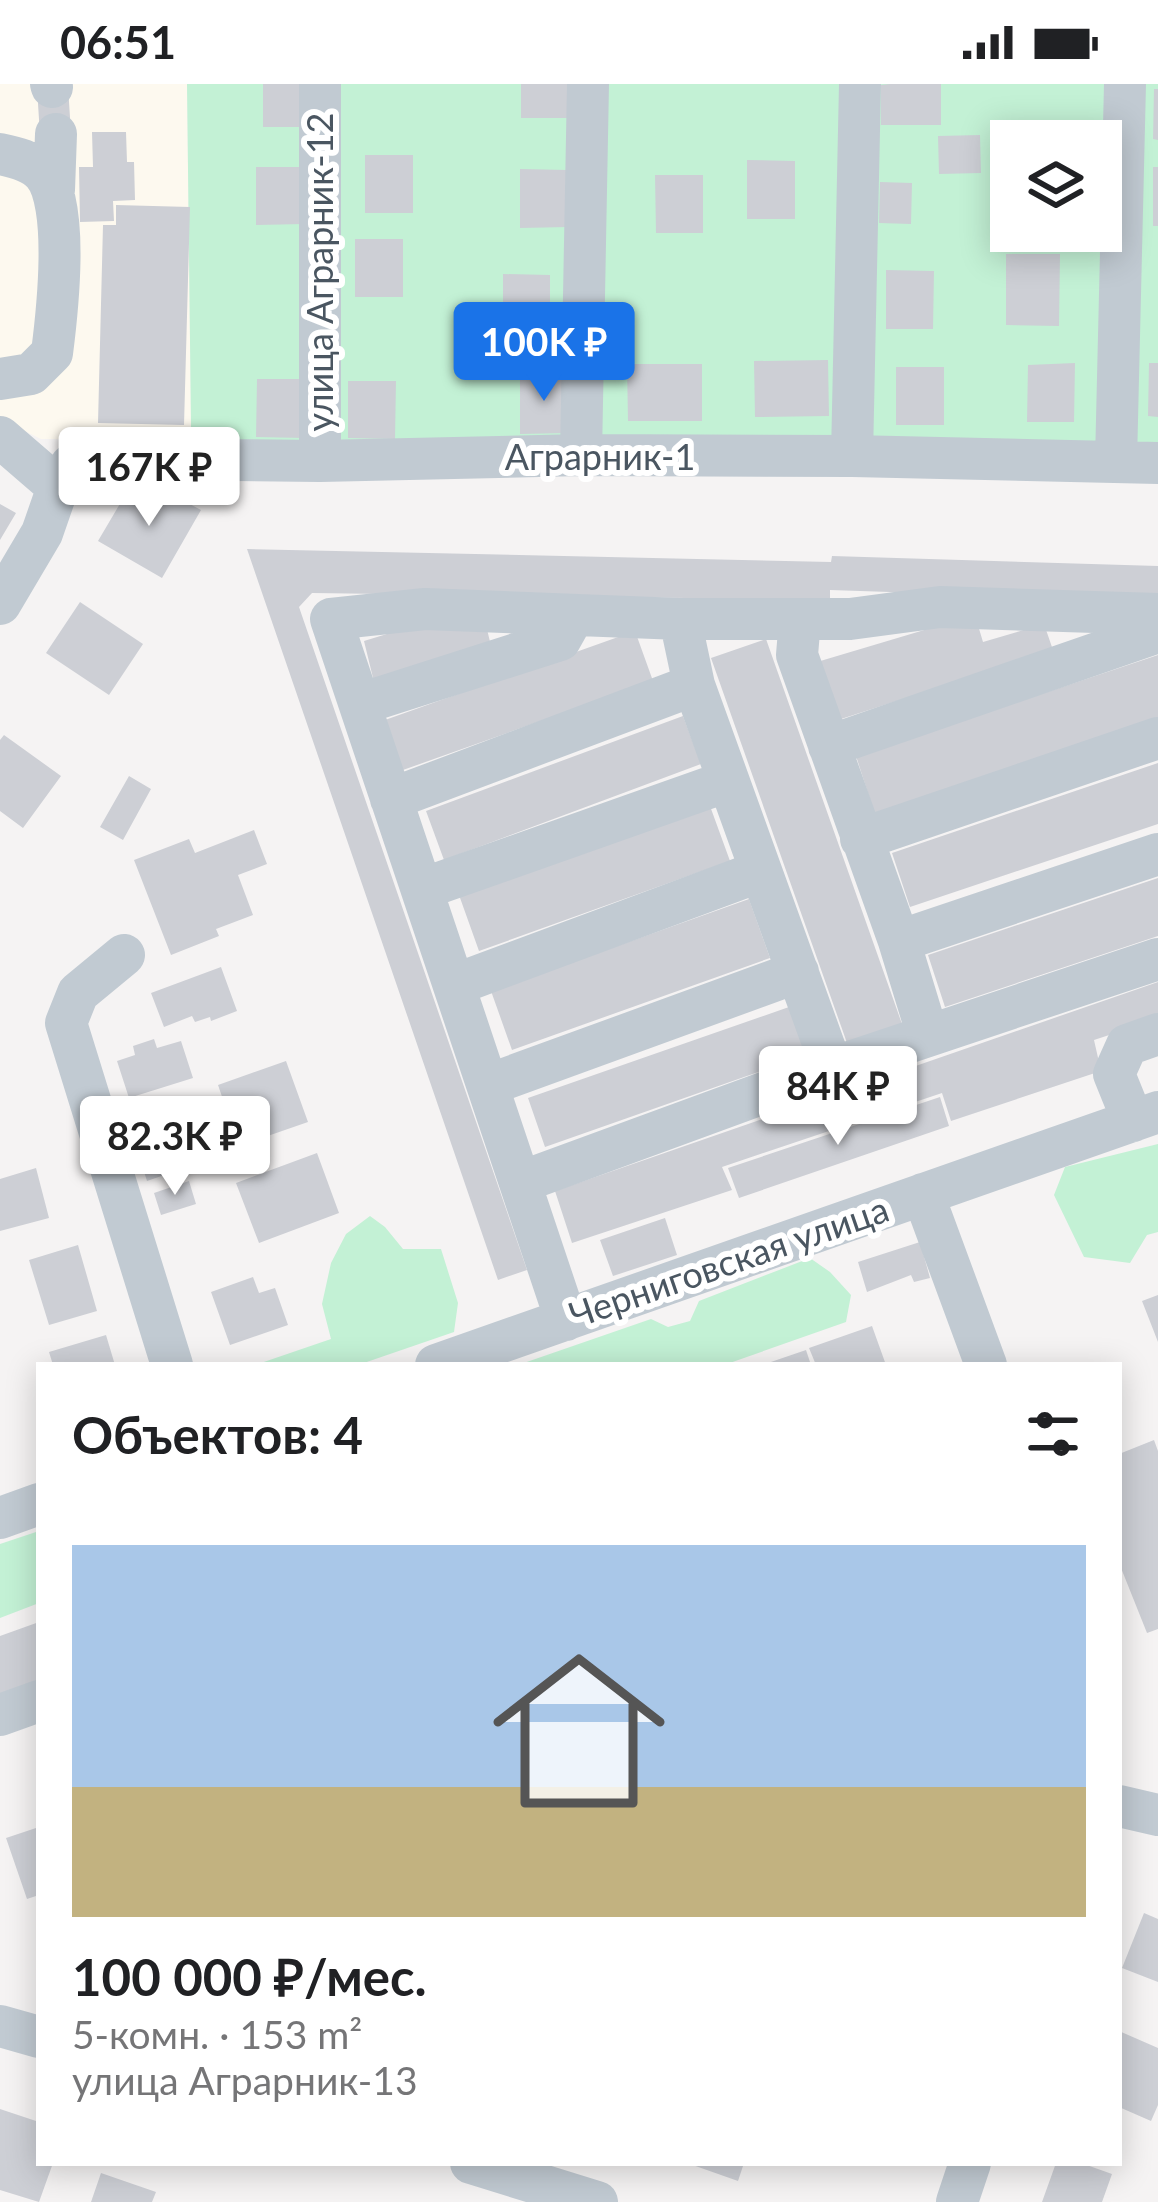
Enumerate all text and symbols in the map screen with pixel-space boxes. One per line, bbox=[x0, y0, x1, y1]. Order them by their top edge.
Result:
text: 06:51 bbox=[60, 15, 176, 69]
street label: улица Аграрник-12 bbox=[297, 113, 341, 432]
map controls bbox=[990, 120, 1122, 252]
button: layers bbox=[990, 120, 1122, 252]
pin: 100K ₽ bbox=[446, 302, 642, 404]
text: 100K ₽ bbox=[481, 318, 607, 364]
pin: 167K ₽ bbox=[51, 427, 247, 529]
street label: Аграрник-1 bbox=[505, 434, 695, 478]
text: 167K ₽ bbox=[86, 443, 212, 489]
pin: 84K ₽ bbox=[754, 1046, 922, 1148]
text: 84K ₽ bbox=[786, 1062, 890, 1108]
pin: 82.3K ₽ bbox=[64, 1096, 286, 1198]
text: 82.3K ₽ bbox=[107, 1112, 243, 1158]
street label: Черниговская улица bbox=[563, 1186, 894, 1336]
icon: filters bbox=[1020, 1401, 1086, 1467]
text: Объектов: 4 bbox=[72, 1404, 363, 1465]
icon: home bbox=[471, 1623, 687, 1839]
text: 100 000 ₽/мес. bbox=[72, 1946, 427, 2007]
text: 5-комн. · 153 m² bbox=[72, 2011, 362, 2057]
text: улица Аграрник-13 bbox=[72, 2057, 418, 2103]

